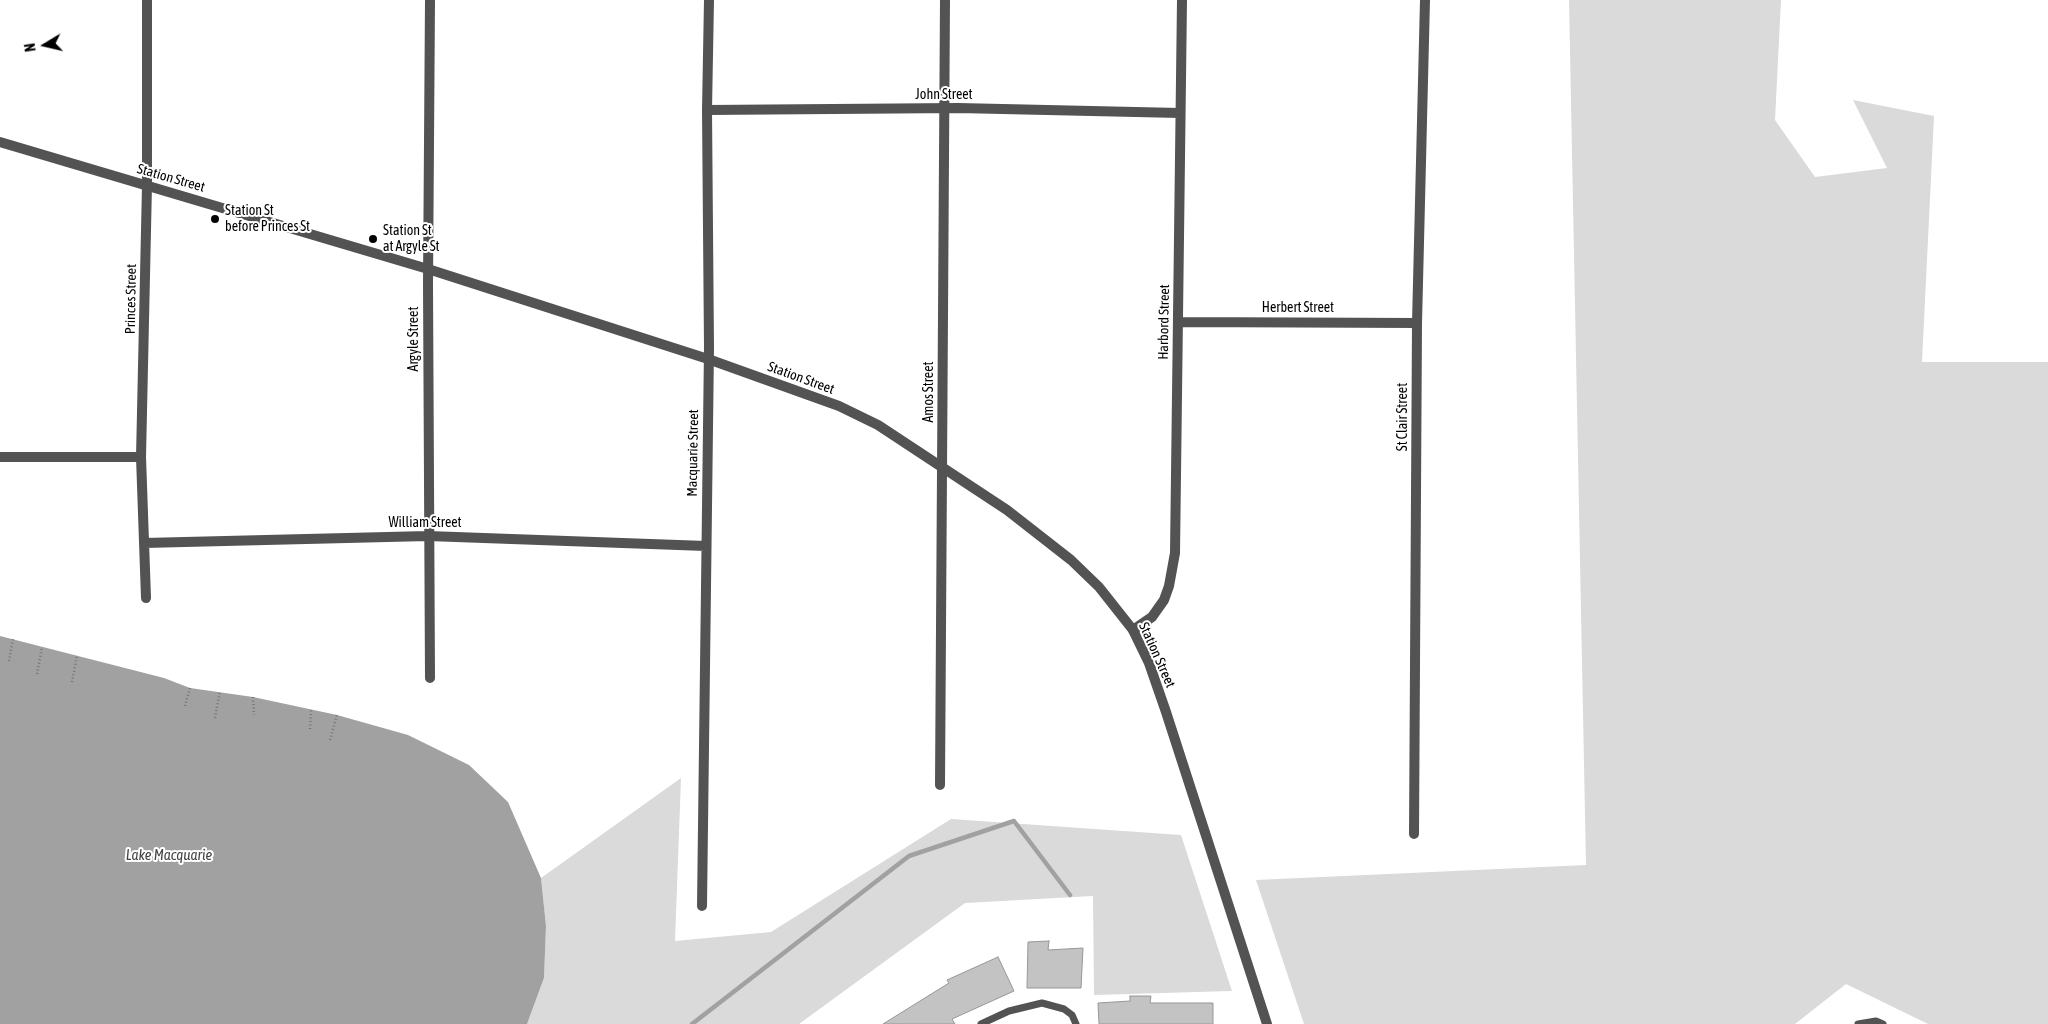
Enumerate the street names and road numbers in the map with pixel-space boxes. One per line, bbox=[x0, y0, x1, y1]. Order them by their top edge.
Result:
street label: John Street bbox=[915, 87, 973, 103]
street label: Station Street bbox=[135, 160, 207, 196]
street label: Princes Street bbox=[122, 264, 140, 334]
street label: Harbord Street bbox=[1155, 284, 1173, 360]
street label: Herbert Street bbox=[1262, 300, 1334, 316]
street label: Argyle Street bbox=[406, 307, 422, 371]
street label: Station Street bbox=[765, 358, 837, 398]
street label: Amos Street bbox=[921, 361, 937, 423]
street label: St Clair Street bbox=[1395, 383, 1411, 451]
street label: Macquarie Street bbox=[684, 409, 702, 497]
street label: William Street bbox=[388, 515, 462, 531]
street label: Station Street bbox=[1135, 620, 1179, 690]

